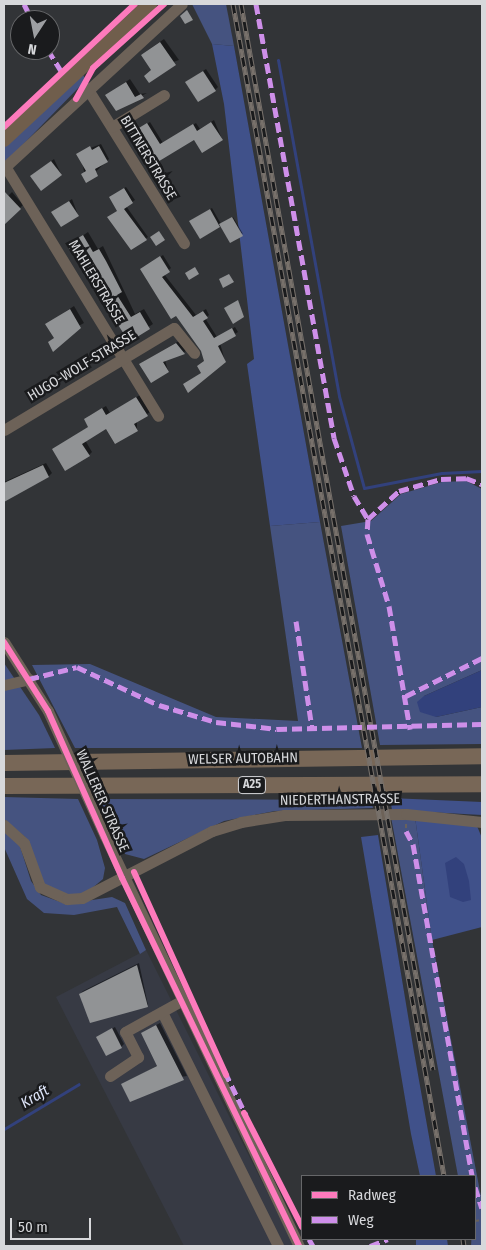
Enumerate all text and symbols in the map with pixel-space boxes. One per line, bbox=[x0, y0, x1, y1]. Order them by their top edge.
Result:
north arrow bbox=[10, 10, 60, 60]
text: N bbox=[27, 40, 38, 58]
street label: BITTNERSTRASSE bbox=[116, 113, 180, 203]
street label: MAHLERSTRASSE bbox=[64, 237, 128, 327]
street label: HUGO-WOLF-STRASSE bbox=[25, 327, 139, 405]
street label: WALLERER STRASSE bbox=[72, 747, 132, 855]
street label: WELSER AUTOBAHN bbox=[188, 750, 298, 768]
road number: A25 bbox=[237, 776, 267, 794]
street label: NIEDERTHANSTRASSE bbox=[280, 791, 400, 809]
water label: Kraft bbox=[18, 1082, 52, 1112]
legend bbox=[301, 1175, 476, 1240]
text: Radweg bbox=[348, 1186, 396, 1204]
scale bar bbox=[12, 1208, 94, 1240]
text: Weg bbox=[348, 1211, 374, 1229]
text: 50 m bbox=[18, 1218, 48, 1236]

